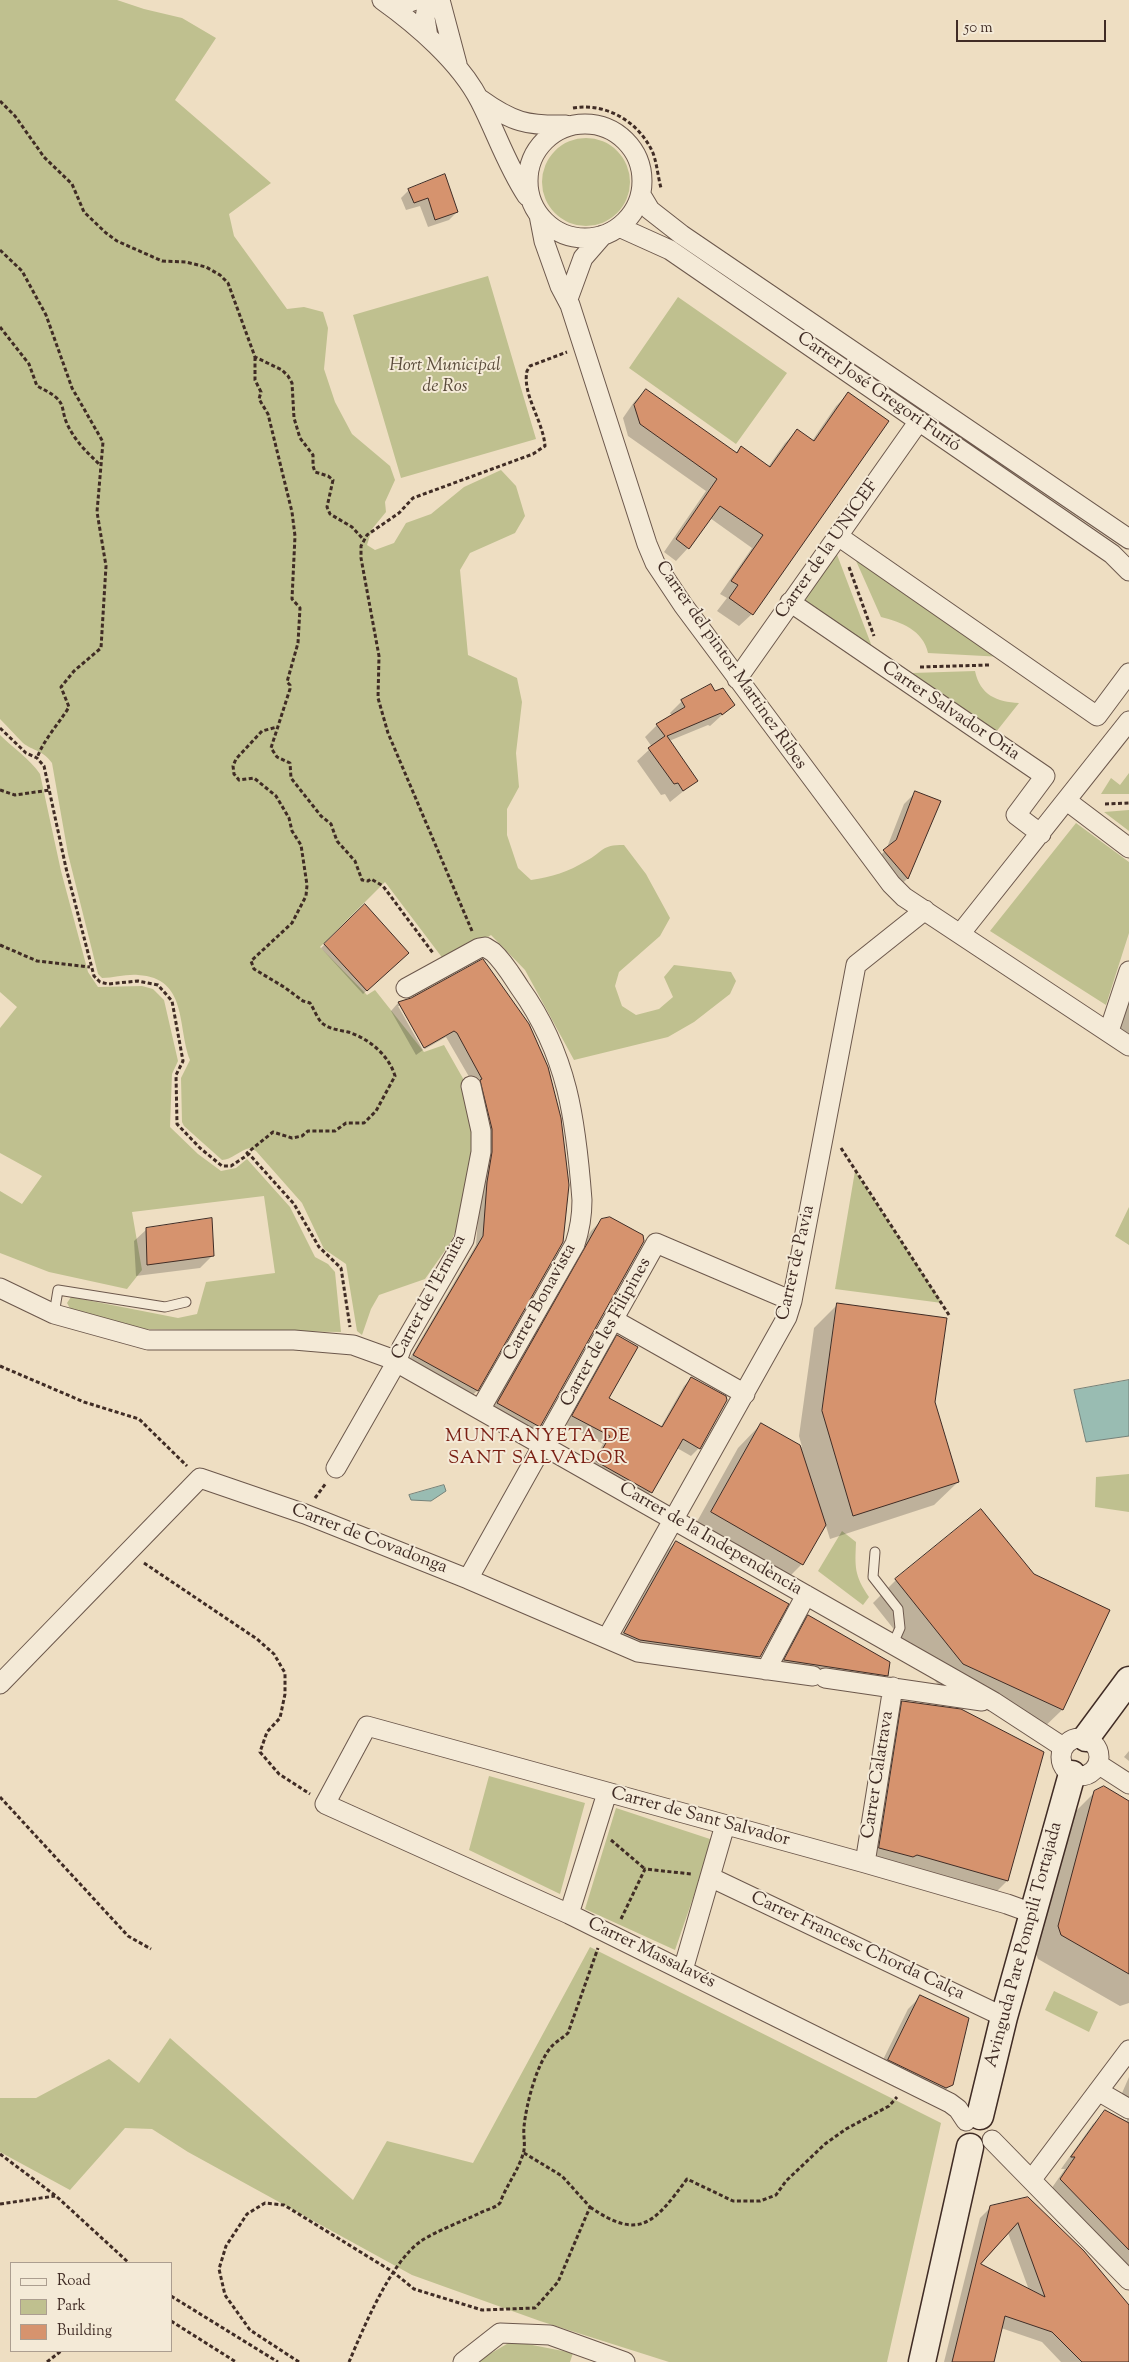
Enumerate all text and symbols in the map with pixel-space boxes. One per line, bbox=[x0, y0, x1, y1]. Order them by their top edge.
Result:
scale bar bbox=[959, 10, 1109, 42]
text: 50 m bbox=[964, 18, 993, 39]
street label: Carrer José Gregori Furió bbox=[792, 328, 964, 458]
park label: Hort Municipal de Ros bbox=[389, 356, 501, 398]
street label: Carrer de la UNICEF bbox=[772, 476, 884, 624]
street label: Carrer del pintor Martinez Ribes bbox=[650, 558, 810, 774]
street label: Carrer Salvador Oria bbox=[877, 658, 1023, 766]
street label: Carrer de Pavia bbox=[773, 1203, 821, 1323]
street label: Carrer de l'Ermita bbox=[388, 1232, 472, 1364]
street label: Carrer Bonavista bbox=[500, 1241, 582, 1365]
street label: Carrer de les Filipines bbox=[557, 1255, 657, 1411]
district label: MUNTANYETA DE SANT SALVADOR bbox=[443, 1427, 633, 1471]
street label: Carrer de la Independència bbox=[615, 1479, 805, 1601]
street label: Carrer de Covadonga bbox=[288, 1500, 450, 1580]
street label: Carrer Calatrava bbox=[858, 1710, 900, 1840]
street label: Carrer de Sant Salvador bbox=[608, 1784, 792, 1852]
street label: Avinguda Pare Pompili Tortajada bbox=[982, 1820, 1068, 2070]
street label: Carrer Francesc Chorda Calça bbox=[747, 1888, 967, 2006]
street label: Carrer Massalavés bbox=[584, 1914, 718, 1994]
legend bbox=[10, 2262, 172, 2352]
text: Road bbox=[57, 2271, 91, 2292]
text: Park bbox=[57, 2296, 86, 2317]
text: Building bbox=[57, 2321, 112, 2342]

